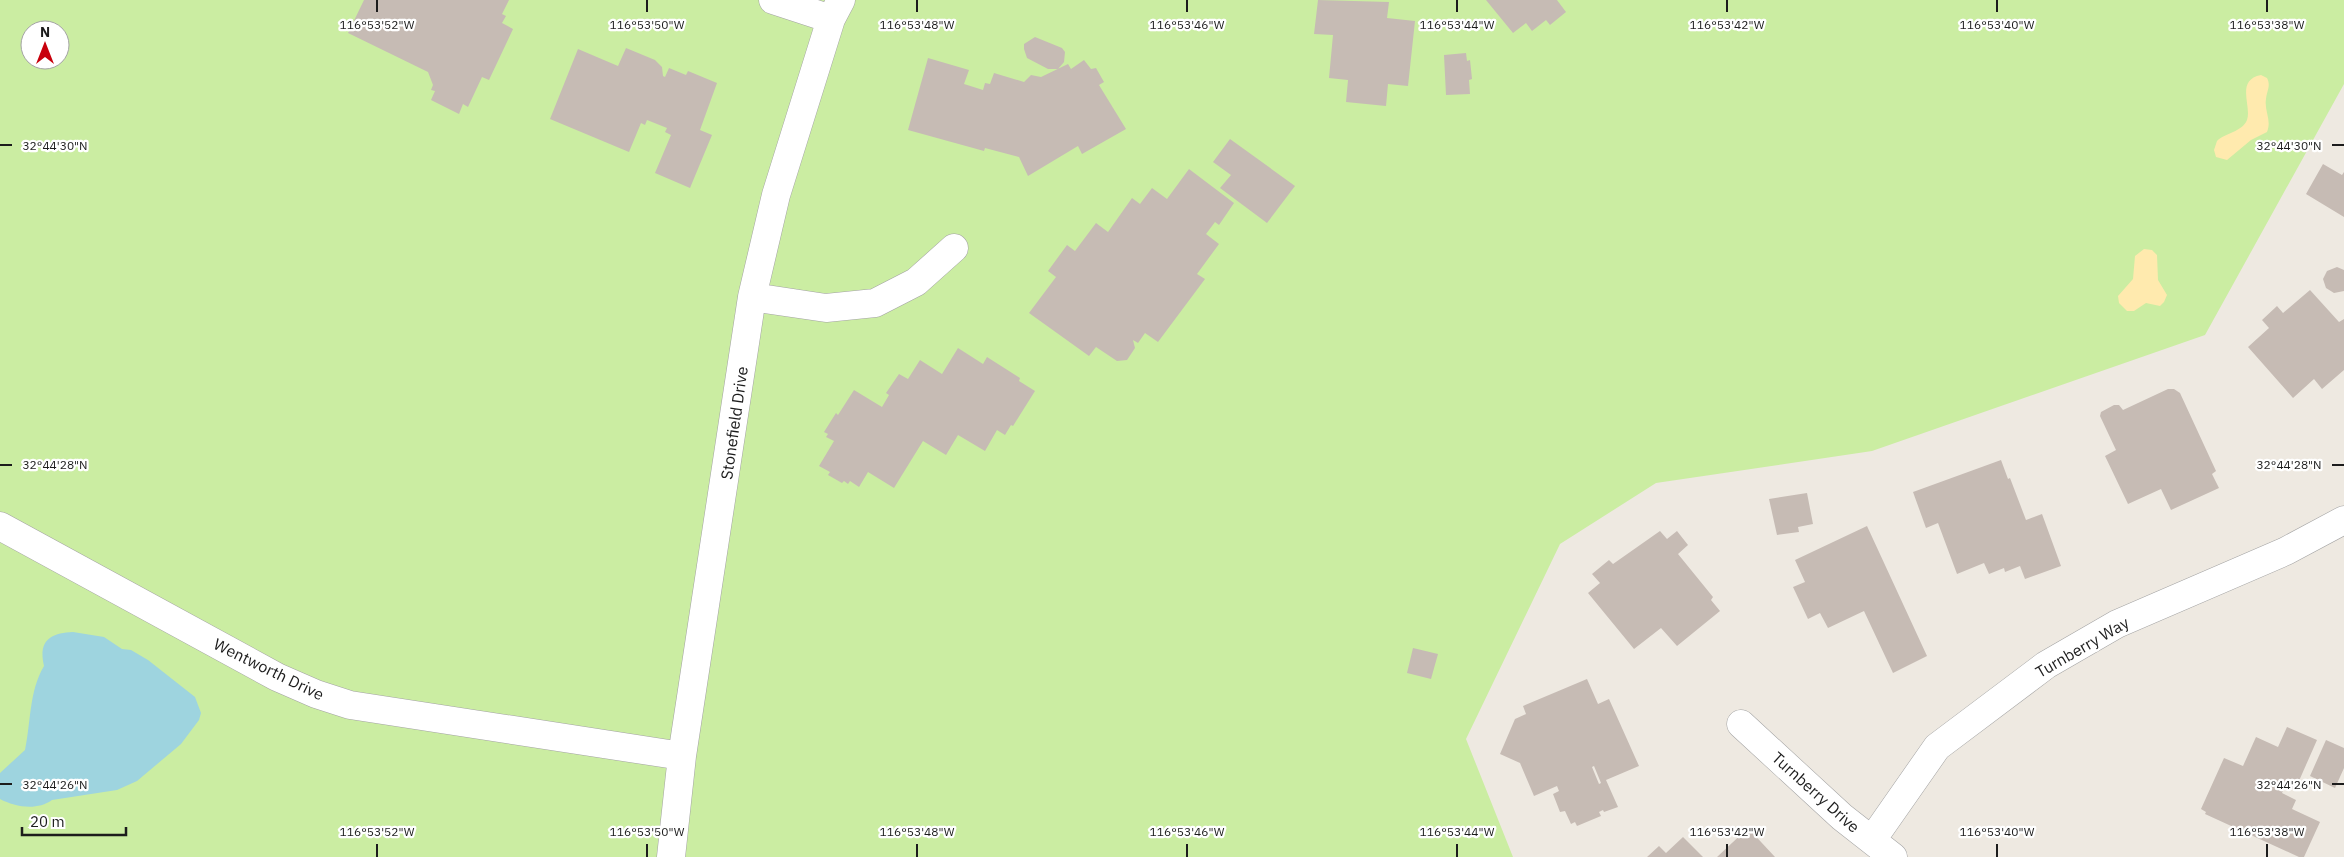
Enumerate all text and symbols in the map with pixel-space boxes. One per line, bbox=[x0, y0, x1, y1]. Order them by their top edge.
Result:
text: 116°53'52"W bbox=[340, 17, 415, 32]
text: 116°53'50"W bbox=[610, 17, 685, 32]
text: 116°53'48"W bbox=[880, 17, 955, 32]
text: 116°53'46"W bbox=[1150, 17, 1225, 32]
text: 116°53'44"W bbox=[1420, 17, 1495, 32]
text: 116°53'42"W bbox=[1690, 17, 1765, 32]
text: 116°53'40"W bbox=[1960, 17, 2035, 32]
text: 116°53'38"W bbox=[2230, 17, 2305, 32]
north arrow bbox=[20, 20, 70, 70]
text: N bbox=[40, 23, 50, 41]
text: 32°44'30"N bbox=[22, 138, 88, 153]
text: 32°44'30"N bbox=[2256, 138, 2322, 153]
street label: Stonefield Drive bbox=[716, 365, 752, 481]
text: 32°44'28"N bbox=[22, 457, 88, 472]
text: 32°44'28"N bbox=[2256, 457, 2322, 472]
street label: Turnberry Way bbox=[2032, 612, 2132, 682]
street label: Wentworth Drive bbox=[211, 634, 328, 704]
street label: Turnberry Drive bbox=[1768, 747, 1864, 837]
text: 32°44'26"N bbox=[22, 777, 88, 792]
text: 32°44'26"N bbox=[2256, 777, 2322, 792]
scale bar bbox=[22, 804, 126, 836]
text: 20 m bbox=[30, 812, 65, 831]
text: 116°53'52"W bbox=[340, 824, 415, 839]
text: 116°53'50"W bbox=[610, 824, 685, 839]
text: 116°53'48"W bbox=[880, 824, 955, 839]
text: 116°53'46"W bbox=[1150, 824, 1225, 839]
text: 116°53'44"W bbox=[1420, 824, 1495, 839]
text: 116°53'42"W bbox=[1690, 824, 1765, 839]
text: 116°53'40"W bbox=[1960, 824, 2035, 839]
text: 116°53'38"W bbox=[2230, 824, 2305, 839]

